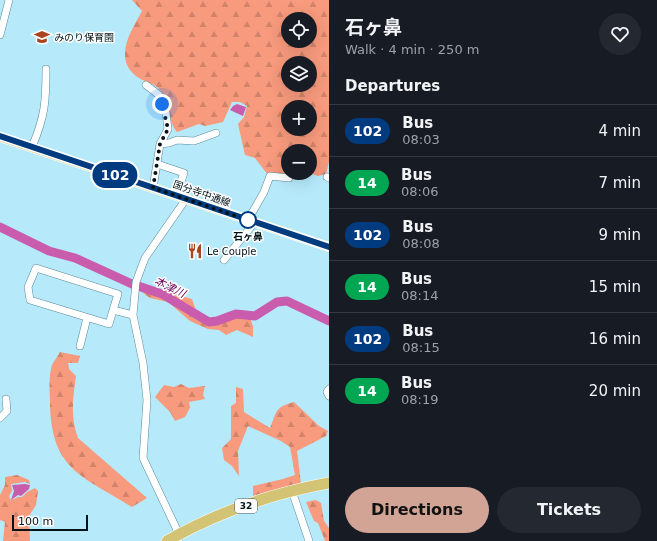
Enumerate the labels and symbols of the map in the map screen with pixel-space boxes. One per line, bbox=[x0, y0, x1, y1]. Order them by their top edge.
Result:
school or university icon: みのり保育園 bbox=[33, 28, 51, 46]
place label: みのり保育園 bbox=[54, 32, 114, 43]
your location bbox=[152, 94, 172, 114]
line badge: 102 bbox=[92, 162, 138, 188]
street label: 国分寺中通線 bbox=[172, 179, 232, 208]
marker: 石ヶ鼻 bbox=[239, 211, 257, 229]
place label: 石ヶ鼻 bbox=[233, 231, 263, 242]
restaurant icon: Le Couple bbox=[186, 242, 204, 260]
place label: Le Couple bbox=[207, 246, 256, 257]
water label: 本津川 bbox=[152, 274, 188, 301]
road number: 32 bbox=[235, 499, 257, 513]
scale bar bbox=[12, 513, 88, 532]

